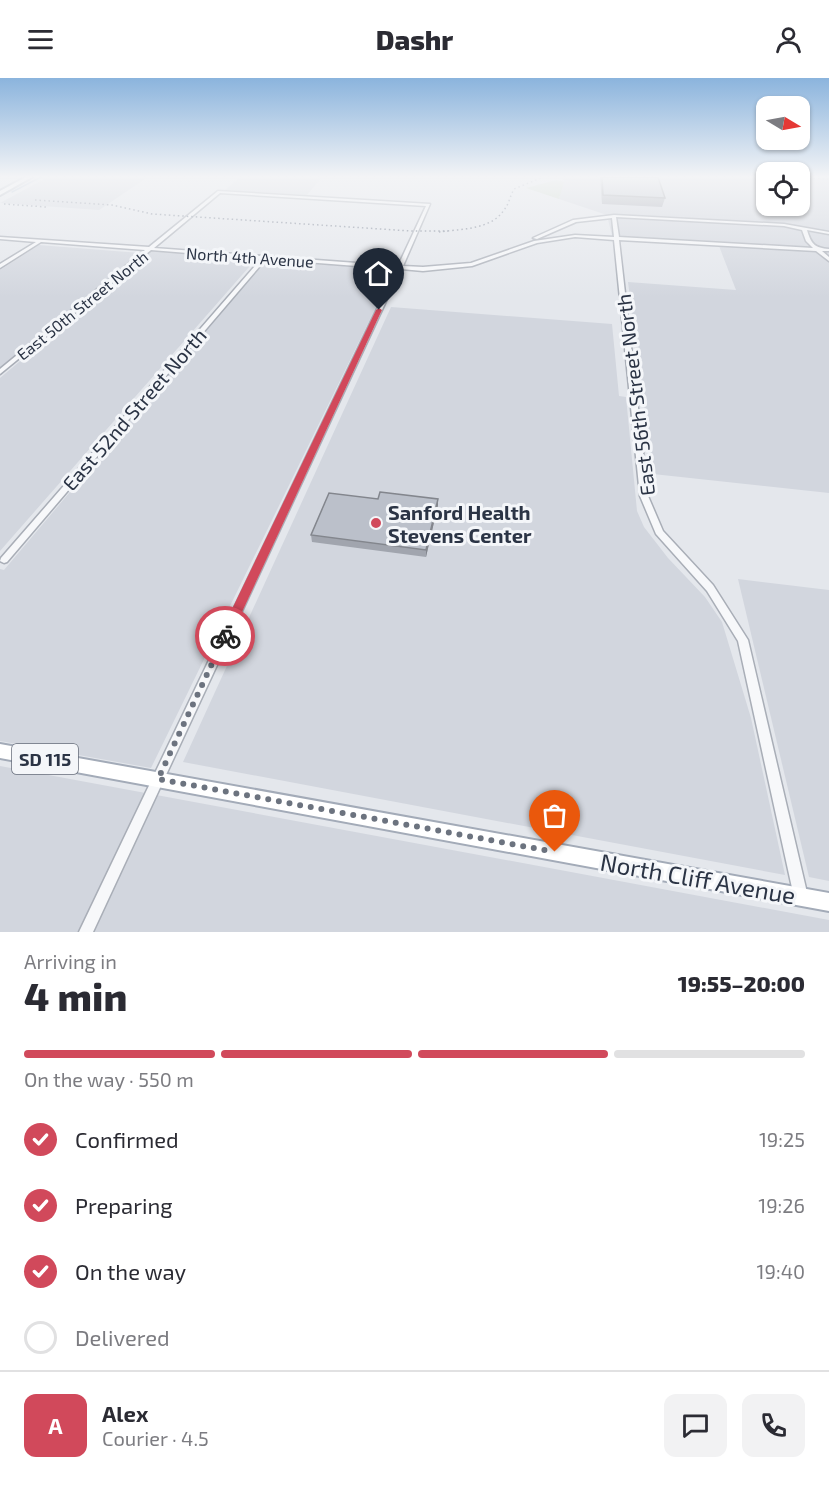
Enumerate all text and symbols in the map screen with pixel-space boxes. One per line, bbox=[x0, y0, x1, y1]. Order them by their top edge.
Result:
icon: menu bbox=[24, 23, 57, 56]
text: Dashr bbox=[376, 23, 453, 55]
icon: person bbox=[772, 23, 805, 56]
north arrow bbox=[756, 96, 810, 150]
map controls bbox=[756, 96, 810, 216]
button: locate bbox=[756, 162, 810, 216]
street label: North 4th Avenue bbox=[186, 243, 314, 271]
street label: East 50th Street North bbox=[13, 246, 151, 364]
pin bbox=[353, 248, 404, 310]
icon: home bbox=[362, 257, 395, 290]
street label: East 56th Street North bbox=[611, 293, 659, 497]
street label: East 52nd Street North bbox=[57, 323, 211, 495]
place label: Sanford Health Stevens Center bbox=[388, 500, 532, 547]
marker: Sanford Health Stevens Center bbox=[369, 516, 383, 530]
courier bbox=[195, 606, 255, 666]
icon: bike bbox=[209, 620, 242, 653]
road number: SD 115 bbox=[12, 744, 78, 774]
pin bbox=[529, 790, 580, 852]
icon: bag bbox=[538, 799, 571, 832]
street label: North Cliff Avenue bbox=[598, 847, 798, 909]
text: Arriving in bbox=[24, 949, 117, 973]
text: 19:55–20:00 bbox=[678, 970, 805, 996]
text: 4 min bbox=[24, 972, 127, 1019]
text: On the way · 550 m bbox=[24, 1067, 194, 1091]
icon: check bbox=[24, 1123, 57, 1156]
text: Confirmed bbox=[75, 1126, 179, 1152]
text: 19:25 bbox=[759, 1127, 805, 1151]
icon: check bbox=[24, 1189, 57, 1222]
text: Preparing bbox=[75, 1192, 173, 1218]
text: 19:26 bbox=[758, 1193, 805, 1217]
icon: check bbox=[24, 1255, 57, 1288]
text: On the way bbox=[75, 1258, 186, 1284]
text: 19:40 bbox=[757, 1259, 805, 1283]
text: Delivered bbox=[75, 1324, 170, 1350]
button: chat bbox=[664, 1394, 727, 1457]
button: phone bbox=[742, 1394, 805, 1457]
text: Alex bbox=[102, 1400, 148, 1426]
text: A bbox=[48, 1412, 63, 1438]
text: Courier · 4.5 bbox=[102, 1426, 209, 1450]

